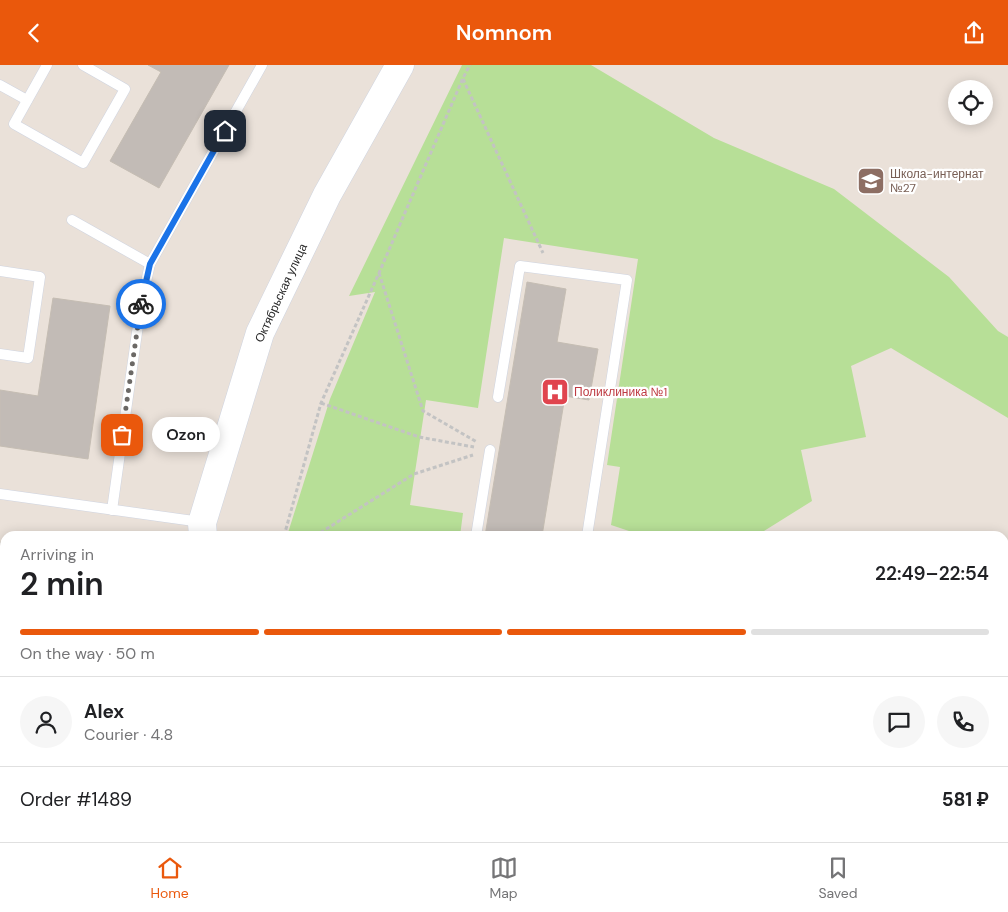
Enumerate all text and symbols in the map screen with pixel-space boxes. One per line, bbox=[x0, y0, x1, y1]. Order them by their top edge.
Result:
text: Nomnom bbox=[456, 18, 552, 47]
icon: back bbox=[20, 19, 48, 47]
icon: share bbox=[960, 19, 988, 47]
map controls bbox=[948, 80, 993, 125]
button: locate bbox=[948, 80, 993, 125]
pin bbox=[204, 110, 246, 152]
icon: home bbox=[211, 117, 239, 145]
school or university icon: Школа-интернат №27 bbox=[856, 166, 886, 196]
place label: Школа-интернат №27 bbox=[890, 166, 984, 196]
street label: Октябрьская улица bbox=[251, 241, 311, 345]
courier bbox=[116, 279, 166, 329]
icon: bike bbox=[127, 290, 155, 318]
hospital icon: Поликлиника №1 bbox=[540, 377, 570, 407]
place label: Поликлиника №1 bbox=[574, 384, 667, 400]
pin bbox=[101, 414, 143, 456]
callout: Ozon bbox=[152, 417, 220, 453]
icon: bag bbox=[108, 421, 136, 449]
text: Ozon bbox=[166, 424, 206, 445]
text: Arriving in bbox=[20, 544, 94, 565]
text: 22:49–22:54 bbox=[875, 561, 989, 586]
text: 2 min bbox=[20, 563, 104, 605]
text: On the way · 50 m bbox=[20, 643, 155, 664]
button: person bbox=[20, 696, 72, 748]
button: chat bbox=[873, 696, 925, 748]
button: phone bbox=[937, 696, 989, 748]
text: Alex bbox=[84, 699, 124, 724]
text: Courier · 4.8 bbox=[84, 724, 173, 745]
text: Order #1489 bbox=[20, 787, 132, 812]
text: 581 ₽ bbox=[942, 787, 989, 812]
tab: Home bbox=[150, 854, 189, 902]
tab: Map bbox=[489, 854, 518, 902]
tab: Saved bbox=[818, 854, 858, 902]

